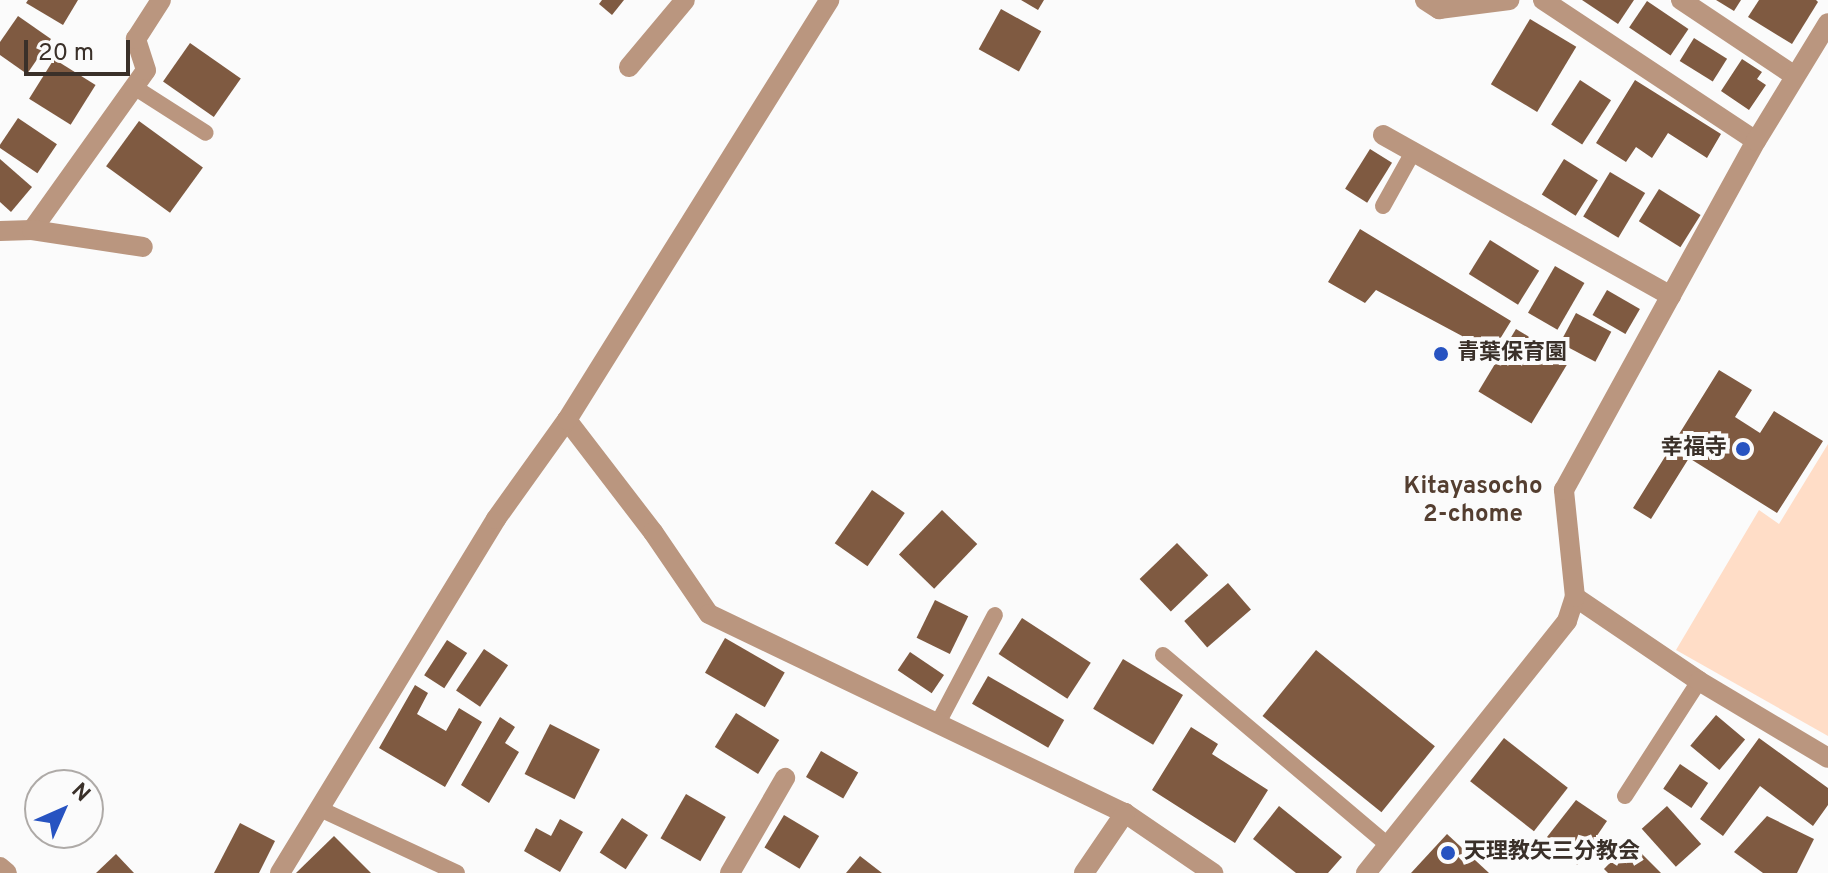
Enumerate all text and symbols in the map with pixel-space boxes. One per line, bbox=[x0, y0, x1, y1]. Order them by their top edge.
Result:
scale bar bbox=[28, 24, 134, 74]
text: 20 m bbox=[38, 39, 94, 69]
place label: 青葉保育園 bbox=[1457, 341, 1567, 367]
marker: 青葉保育園 bbox=[1432, 345, 1450, 363]
place label: 幸福寺 bbox=[1661, 436, 1727, 462]
marker: 幸福寺 bbox=[1734, 440, 1752, 458]
district label: Kitayasocho 2-chome bbox=[1404, 474, 1542, 530]
north arrow bbox=[24, 769, 104, 849]
text: N bbox=[65, 778, 95, 808]
place label: 天理教矢三分教会 bbox=[1464, 840, 1640, 866]
marker: 天理教矢三分教会 bbox=[1439, 844, 1457, 862]

